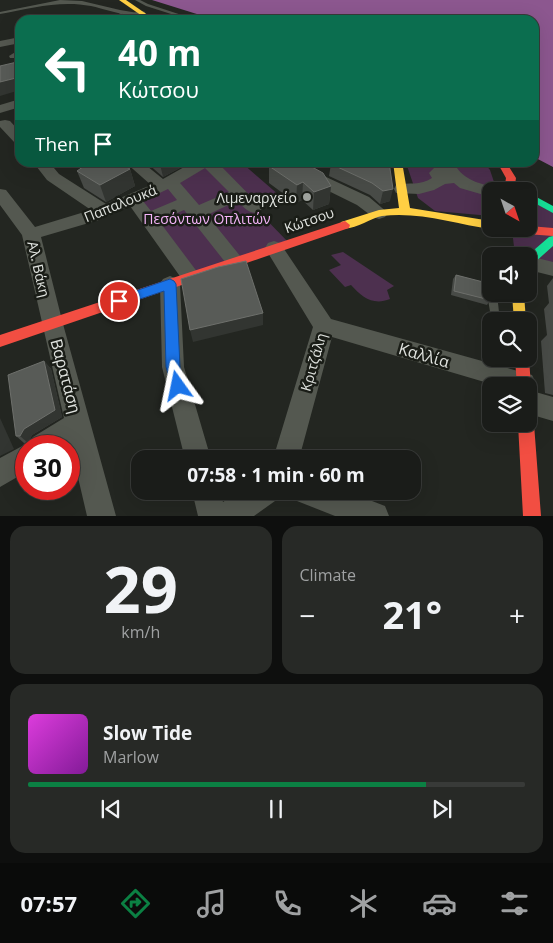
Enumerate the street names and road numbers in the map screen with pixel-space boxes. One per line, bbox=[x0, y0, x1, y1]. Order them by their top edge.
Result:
street label: Παπαλουκά bbox=[81, 180, 160, 226]
street label: Κώτσου bbox=[282, 203, 336, 237]
street label: Αλ. Βάκη bbox=[23, 239, 55, 299]
street label: Κριτζάλη bbox=[296, 331, 330, 393]
street label: Βαρατάση bbox=[45, 336, 87, 416]
street label: Καλλία bbox=[396, 337, 452, 373]

